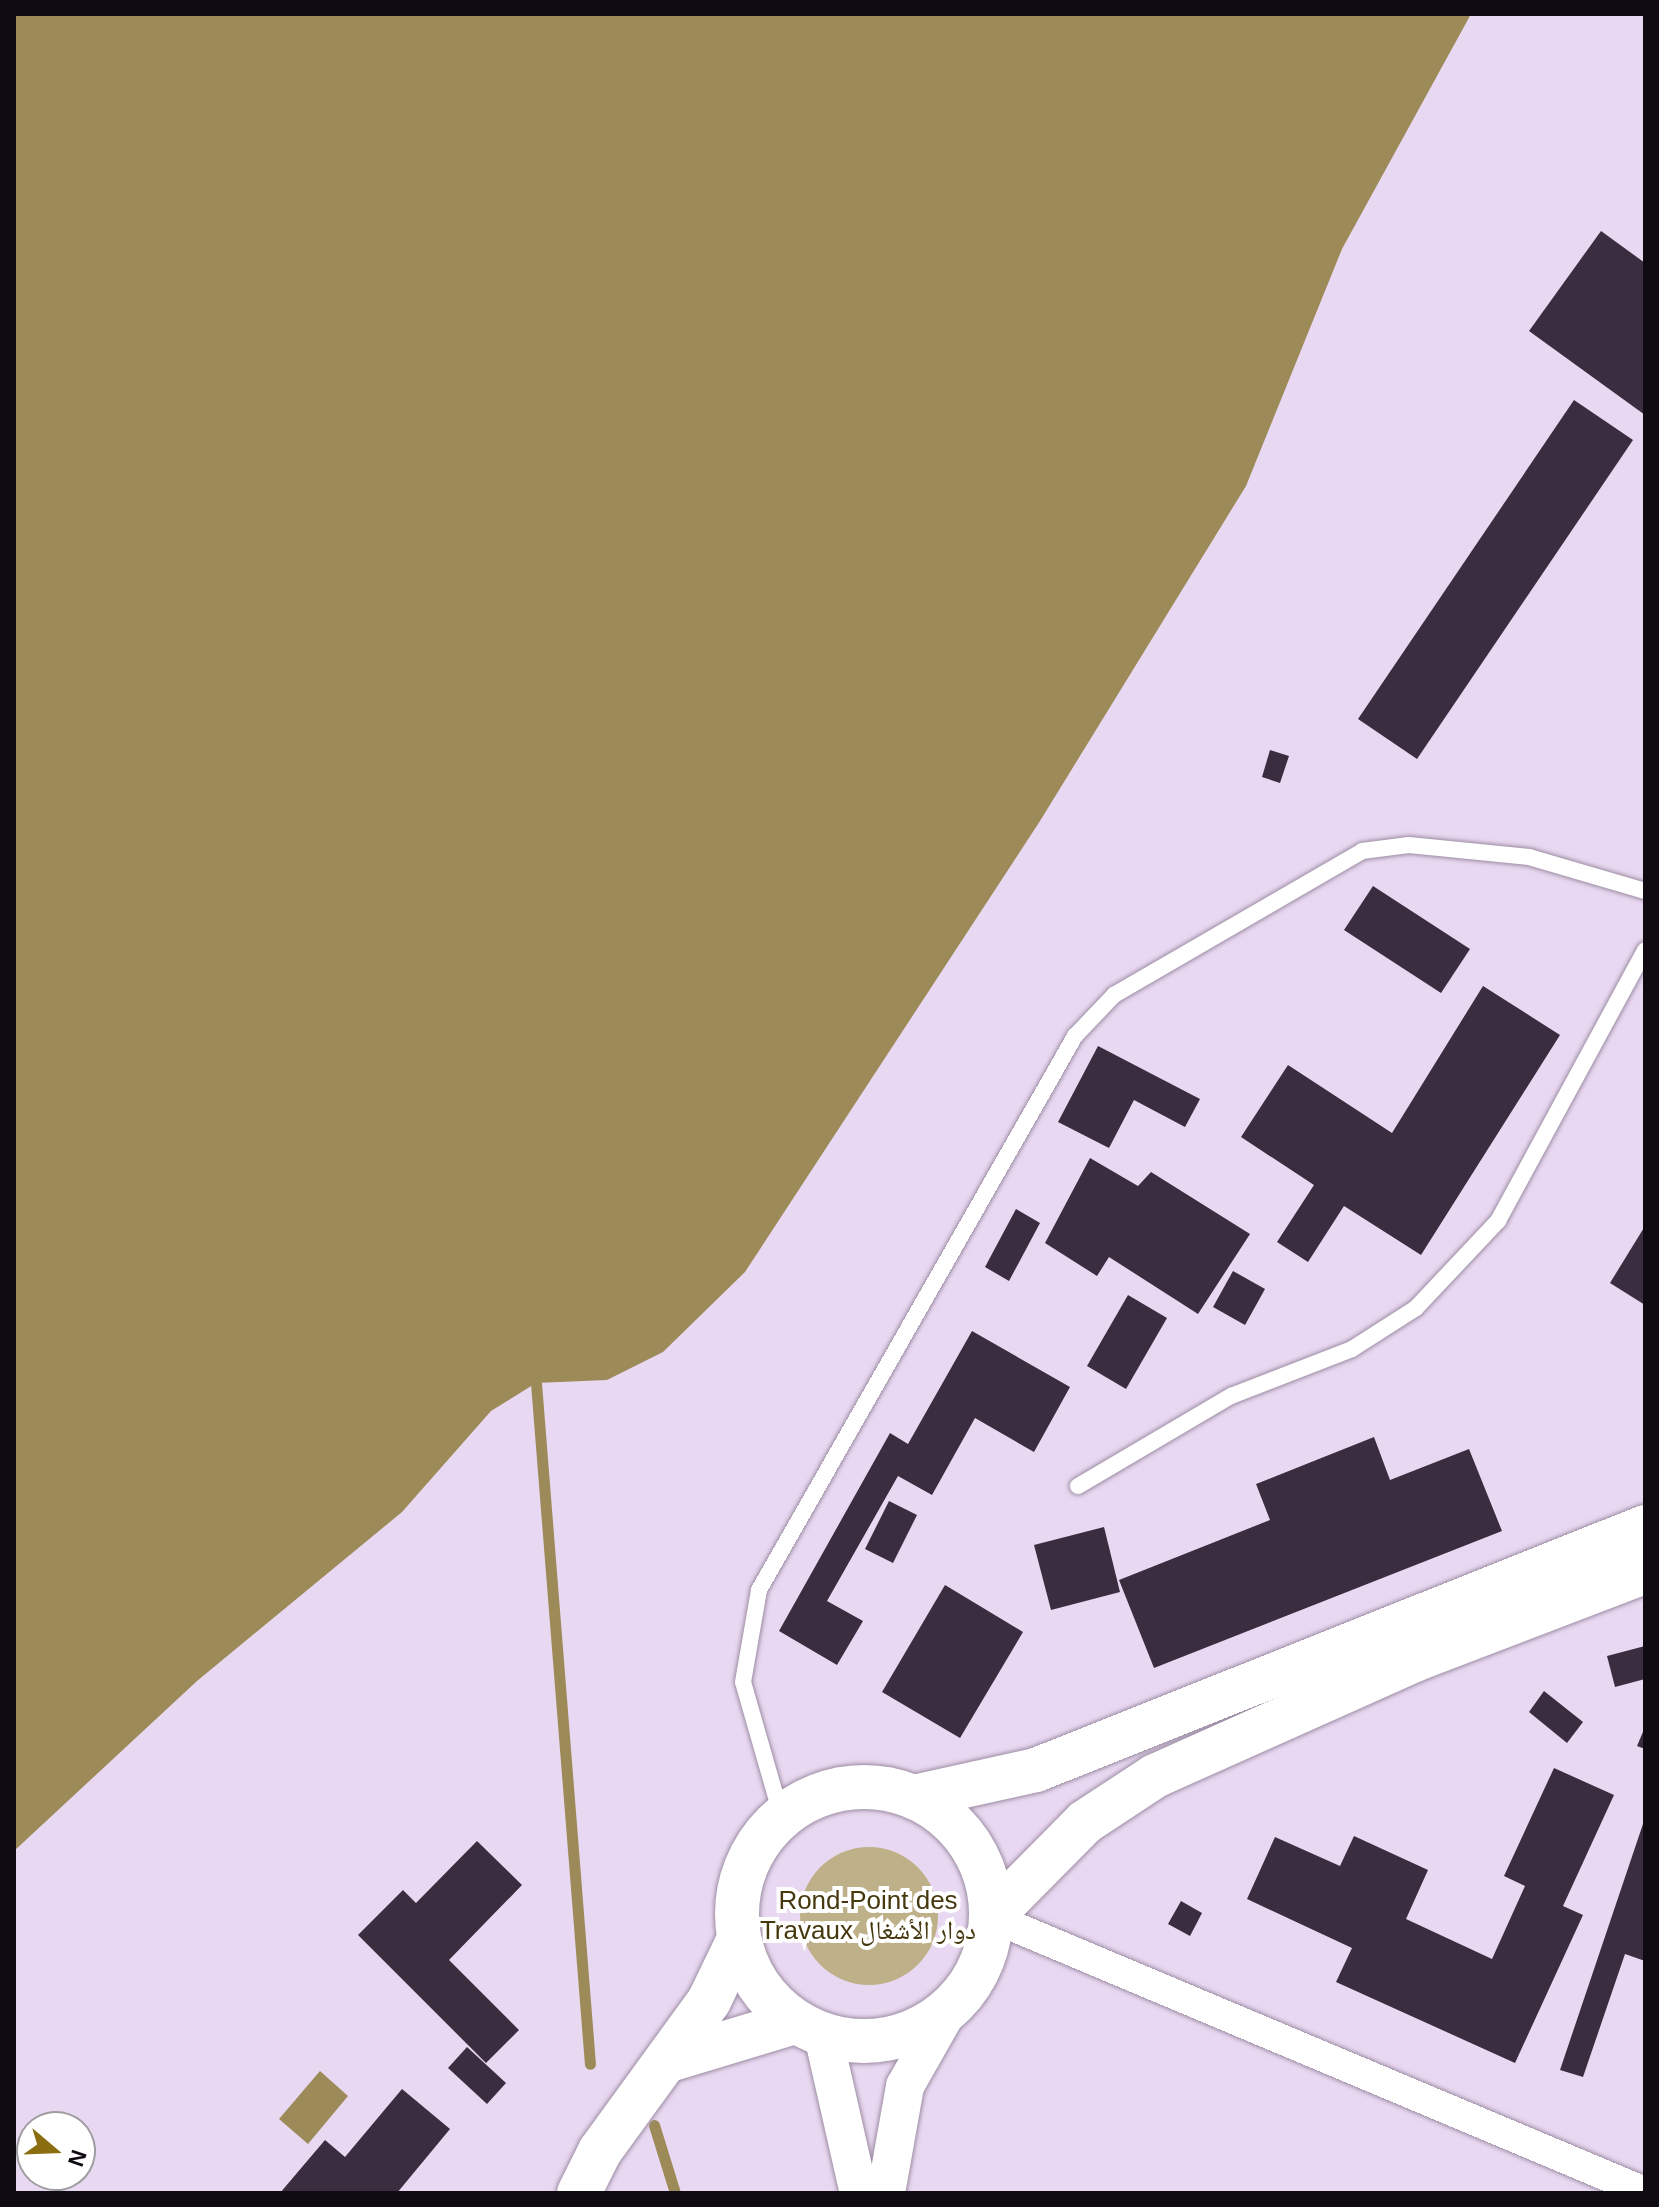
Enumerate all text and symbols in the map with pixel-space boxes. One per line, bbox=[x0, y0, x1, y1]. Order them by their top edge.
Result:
park label: Rond-Point des Travaux دوار الأشغال bbox=[760, 1885, 976, 1946]
north arrow bbox=[16, 2111, 96, 2191]
text: N bbox=[63, 2147, 92, 2170]

